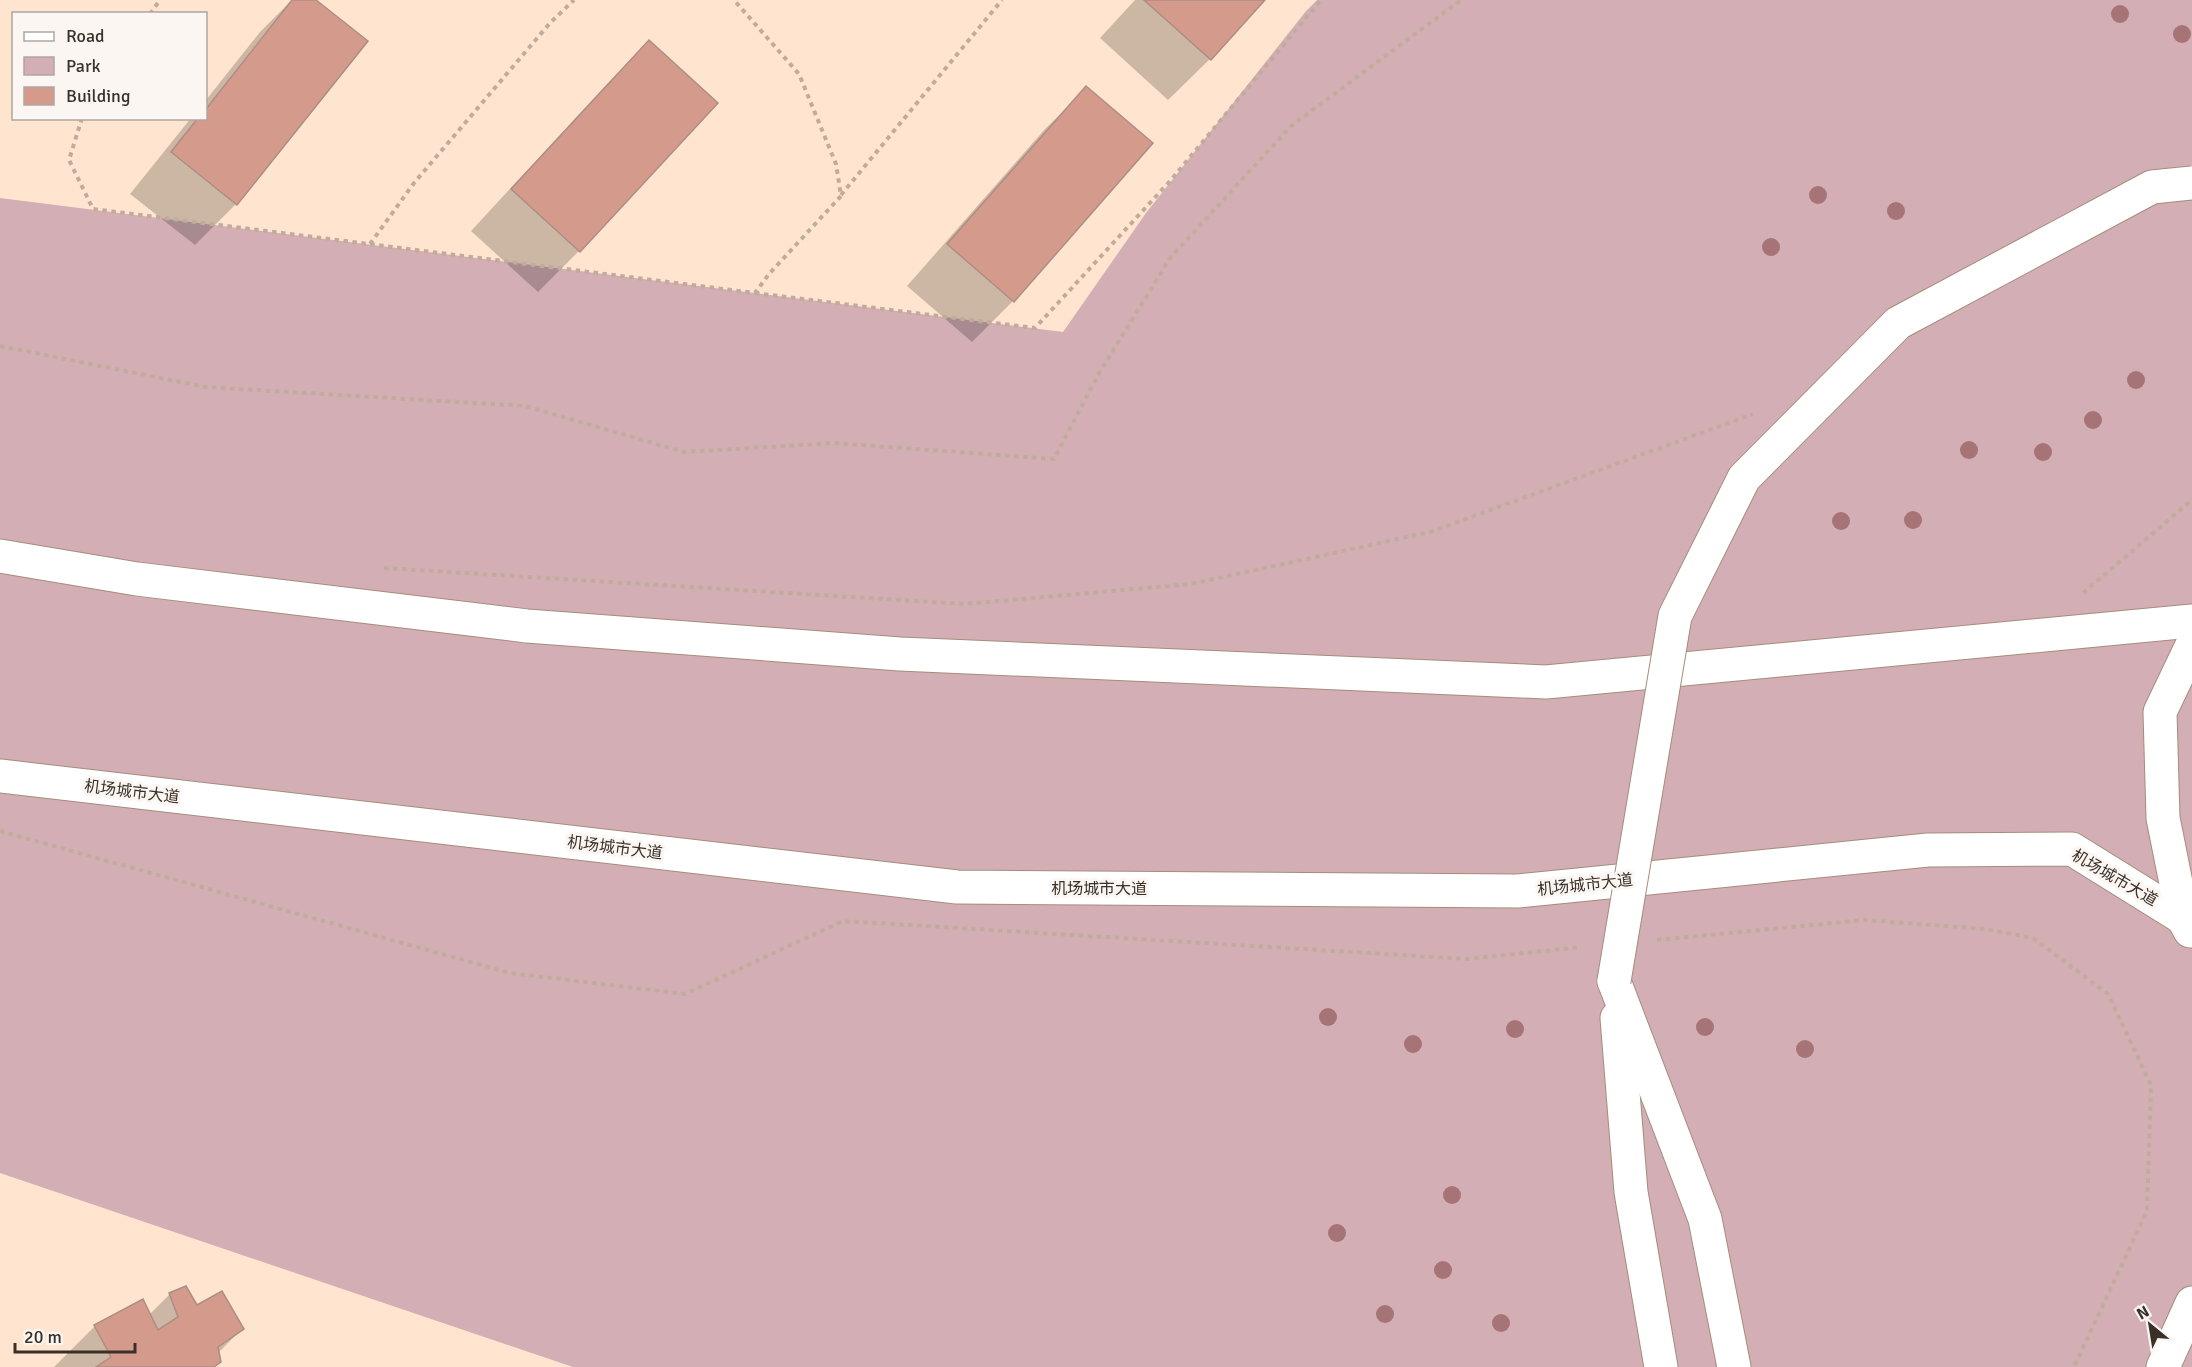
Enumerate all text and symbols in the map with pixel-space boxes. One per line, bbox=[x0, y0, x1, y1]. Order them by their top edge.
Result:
legend bbox=[12, 12, 207, 120]
text: Road bbox=[66, 25, 105, 47]
text: Park bbox=[66, 55, 101, 77]
text: Building bbox=[66, 85, 130, 107]
street label: 机场城市大道 bbox=[83, 776, 181, 808]
street label: 机场城市大道 bbox=[566, 832, 664, 864]
street label: 机场城市大道 bbox=[2068, 845, 2161, 911]
street label: 机场城市大道 bbox=[1536, 870, 1634, 900]
street label: 机场城市大道 bbox=[1051, 879, 1147, 899]
north arrow bbox=[2120, 1295, 2180, 1355]
text: N bbox=[2133, 1301, 2153, 1324]
scale bar bbox=[15, 1316, 135, 1354]
text: 20 m bbox=[24, 1326, 62, 1348]

